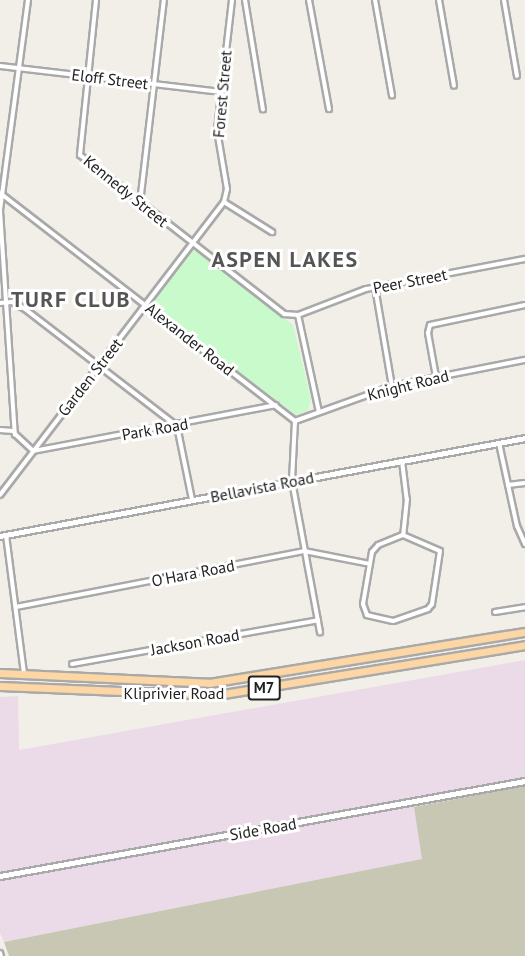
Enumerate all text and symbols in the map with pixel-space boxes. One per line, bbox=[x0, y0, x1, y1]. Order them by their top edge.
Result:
street label: Forest Street bbox=[209, 49, 235, 139]
street label: Eloff Street bbox=[71, 65, 149, 93]
street label: Kennedy Street bbox=[80, 151, 172, 231]
district label: ASPEN LAKES bbox=[211, 247, 359, 273]
street label: Peer Street bbox=[371, 264, 449, 298]
district label: TURF CLUB bbox=[11, 287, 131, 313]
street label: Alexander Road bbox=[142, 298, 238, 380]
street label: Garden Street bbox=[54, 334, 126, 420]
street label: Knight Road bbox=[365, 366, 451, 404]
street label: Park Road bbox=[120, 414, 190, 444]
street label: Bellavista Road bbox=[209, 468, 315, 506]
street label: O'Hara Road bbox=[150, 556, 236, 590]
street label: Jackson Road bbox=[149, 625, 241, 659]
road number: M7 bbox=[248, 676, 280, 700]
street label: Kliprivier Road bbox=[124, 683, 224, 703]
street label: Side Road bbox=[228, 814, 298, 844]

